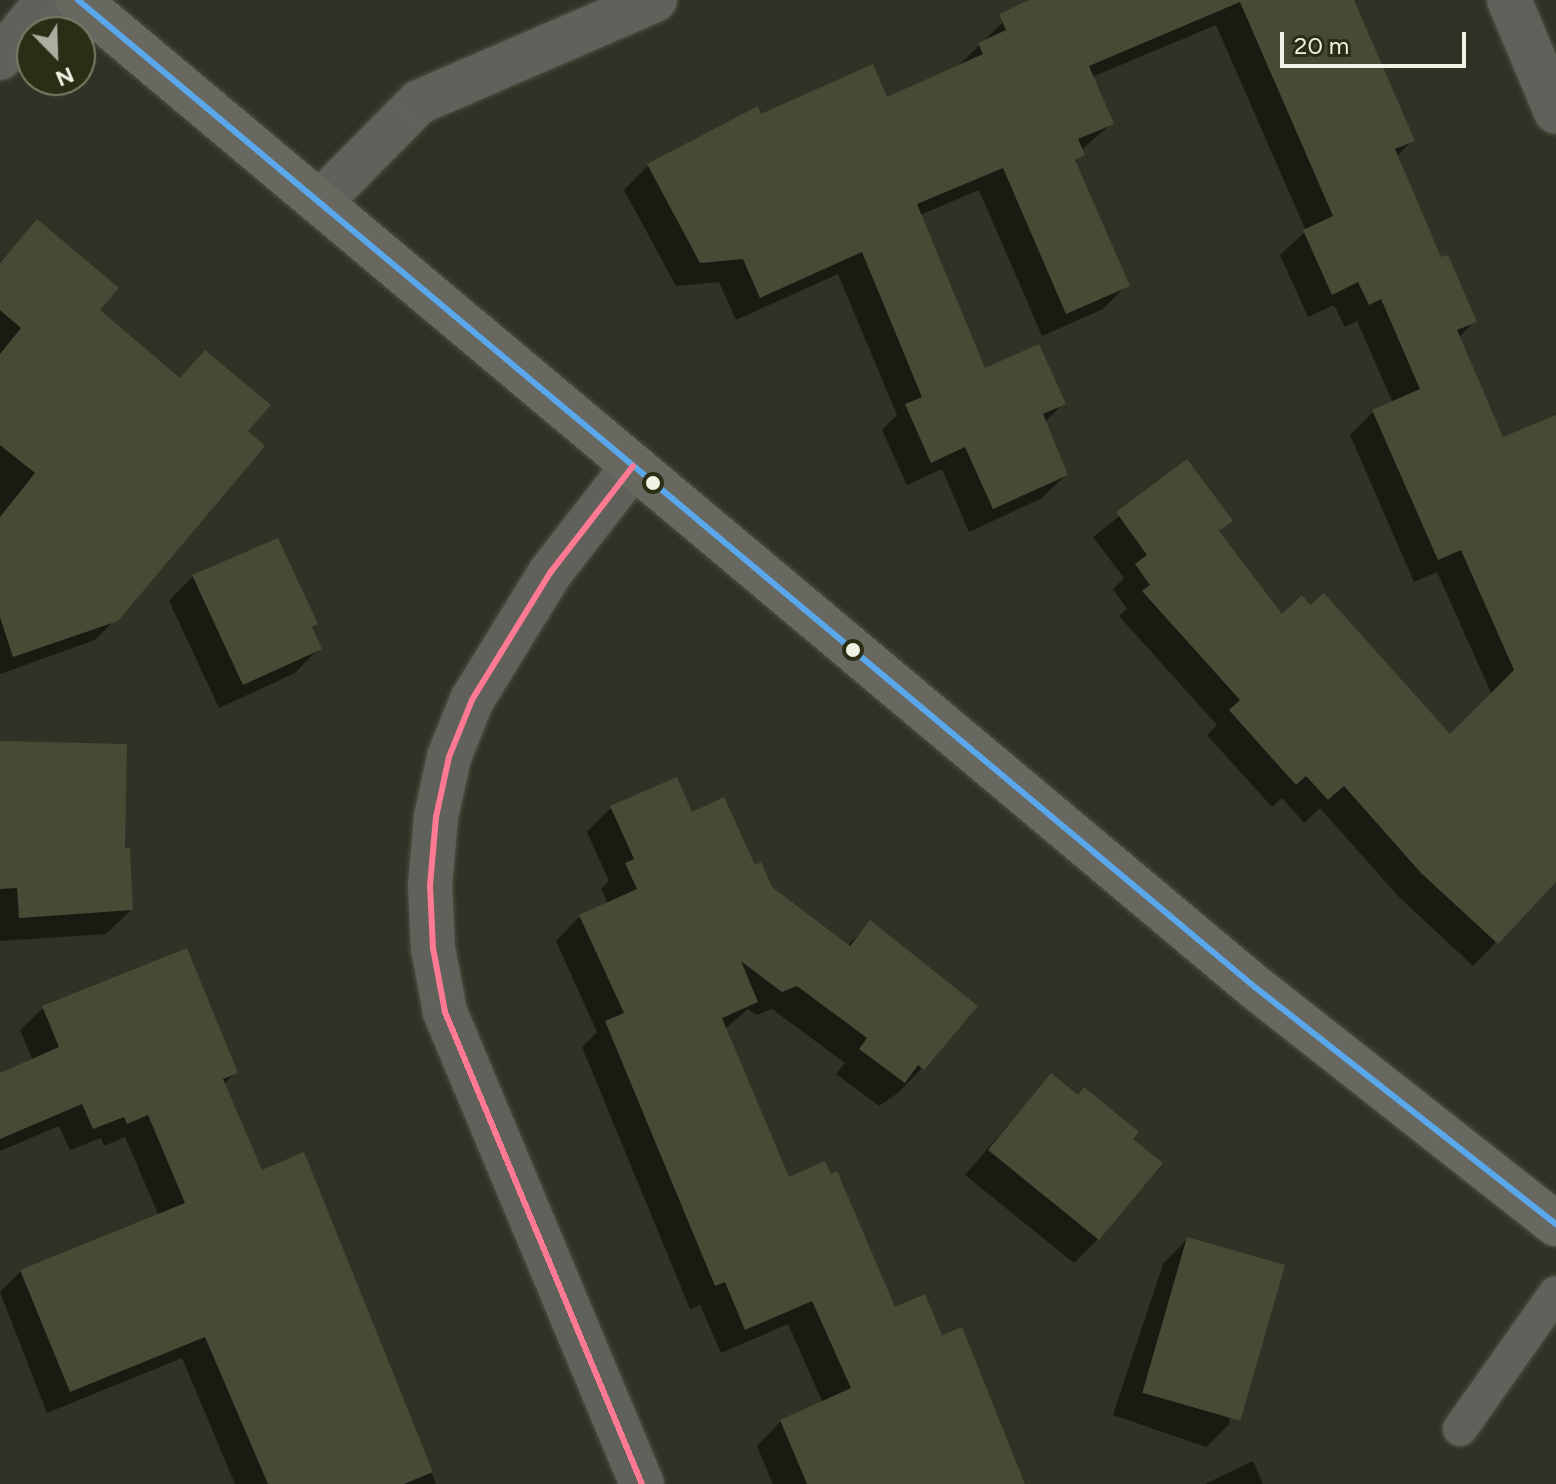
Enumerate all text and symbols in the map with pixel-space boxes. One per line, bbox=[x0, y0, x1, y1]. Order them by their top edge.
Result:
north arrow bbox=[16, 16, 96, 96]
scale bar bbox=[1284, 16, 1470, 66]
text: 20 m bbox=[1294, 31, 1349, 60]
text: N bbox=[52, 61, 78, 92]
unlabelled marker bbox=[645, 475, 661, 491]
unlabelled marker bbox=[845, 642, 861, 658]

